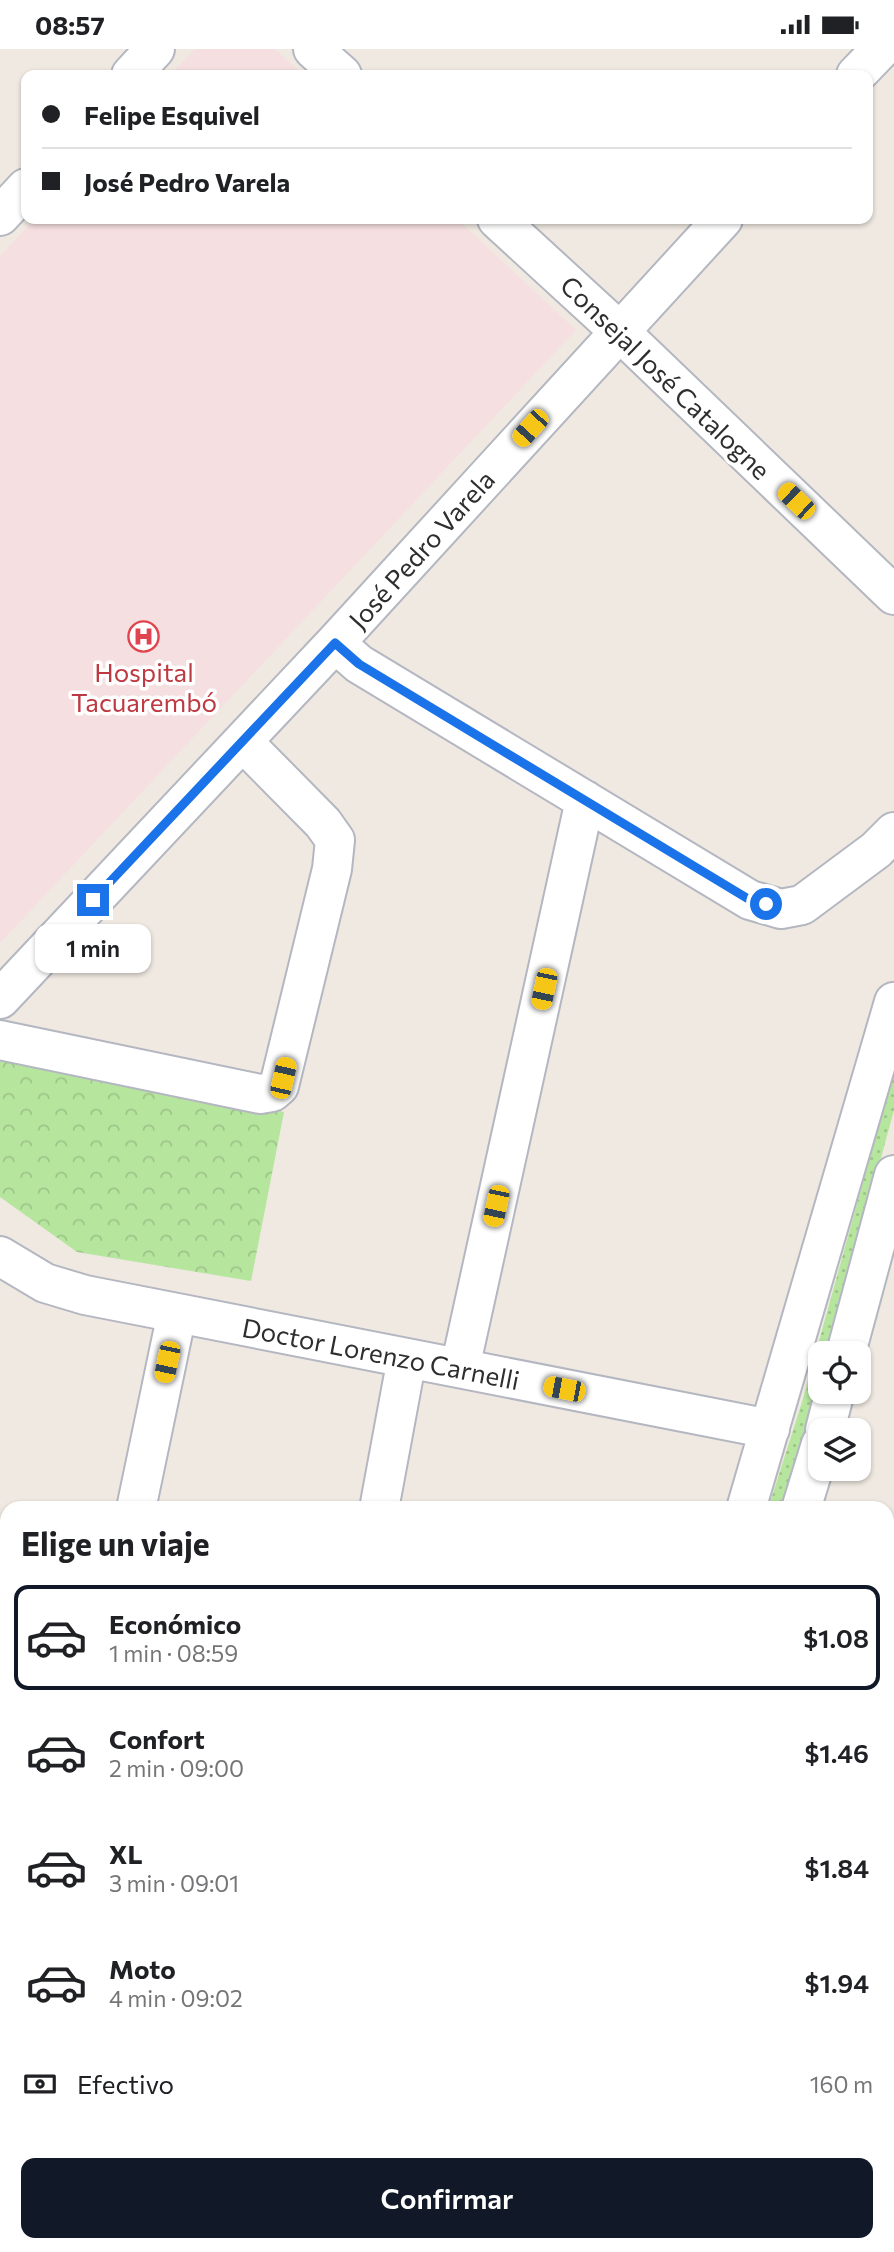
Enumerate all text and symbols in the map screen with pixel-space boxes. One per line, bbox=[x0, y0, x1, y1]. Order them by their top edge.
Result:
text: 08:57 bbox=[35, 9, 105, 40]
text: Felipe Esquivel bbox=[84, 99, 260, 130]
text: José Pedro Varela bbox=[84, 166, 290, 197]
street label: Consejal José Catalogne bbox=[555, 269, 777, 485]
car bbox=[509, 405, 552, 451]
street label: José Pedro Varela bbox=[342, 463, 500, 635]
car bbox=[774, 479, 819, 523]
hospital icon: Hospital Tacuarembó bbox=[127, 619, 161, 653]
place label: Hospital Tacuarembó bbox=[71, 656, 217, 717]
route end bbox=[77, 884, 109, 916]
route start bbox=[750, 888, 782, 920]
callout: 1 min bbox=[35, 925, 151, 973]
text: 1 min bbox=[66, 934, 120, 962]
car bbox=[530, 966, 559, 1012]
car bbox=[269, 1055, 298, 1101]
car bbox=[482, 1183, 511, 1229]
street label: Doctor Lorenzo Carnelli bbox=[240, 1311, 522, 1395]
car bbox=[153, 1339, 182, 1385]
map controls bbox=[808, 1341, 871, 1481]
button: locate bbox=[808, 1341, 871, 1404]
car bbox=[542, 1375, 587, 1403]
button: layers bbox=[808, 1418, 871, 1481]
text: Elige un viaje bbox=[21, 1523, 210, 1563]
icon: car bbox=[25, 1606, 88, 1669]
text: Económico bbox=[109, 1608, 241, 1639]
text: $1.08 bbox=[803, 1622, 869, 1653]
text: 1 min · 08:59 bbox=[109, 1639, 238, 1667]
icon: car bbox=[25, 1721, 88, 1784]
text: Confort bbox=[109, 1723, 205, 1754]
text: $1.46 bbox=[804, 1737, 869, 1768]
text: 2 min · 09:00 bbox=[109, 1754, 244, 1782]
icon: car bbox=[25, 1836, 88, 1899]
text: XL bbox=[109, 1838, 143, 1869]
text: $1.84 bbox=[805, 1852, 869, 1883]
text: 3 min · 09:01 bbox=[109, 1869, 239, 1897]
icon: car bbox=[25, 1951, 88, 2014]
text: Moto bbox=[109, 1953, 176, 1984]
text: $1.94 bbox=[805, 1967, 869, 1998]
text: 4 min · 09:02 bbox=[109, 1984, 243, 2012]
icon: cash bbox=[21, 2065, 59, 2103]
text: Efectivo bbox=[77, 2068, 174, 2099]
text: 160 m bbox=[810, 2070, 873, 2098]
button: Confirmar bbox=[21, 2158, 873, 2238]

